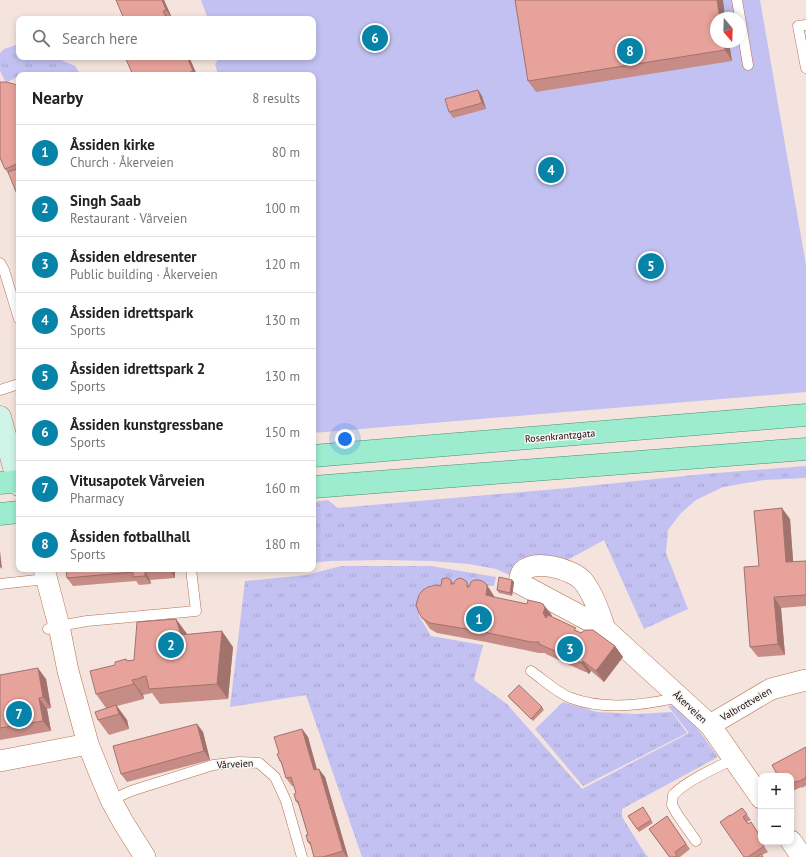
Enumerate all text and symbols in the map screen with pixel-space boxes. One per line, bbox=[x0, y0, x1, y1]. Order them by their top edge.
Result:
north arrow bbox=[710, 12, 746, 48]
search box bbox=[16, 16, 316, 60]
pin: 6 bbox=[362, 23, 388, 53]
icon: search bbox=[30, 27, 52, 49]
text: Search here bbox=[62, 29, 138, 48]
pin: 8 bbox=[617, 36, 643, 66]
text: Nearby bbox=[32, 87, 83, 109]
text: 8 results bbox=[252, 90, 300, 107]
text: Åssiden kirke bbox=[70, 135, 155, 154]
text: 1 bbox=[41, 144, 49, 161]
text: 80 m bbox=[272, 144, 300, 161]
text: Church · Åkerveien bbox=[70, 154, 174, 171]
pin: 4 bbox=[538, 155, 564, 185]
text: Singh Saab bbox=[70, 191, 141, 210]
text: 2 bbox=[41, 200, 49, 217]
text: 100 m bbox=[265, 200, 300, 217]
text: Restaurant · Vårveien bbox=[70, 210, 187, 227]
text: Åssiden eldresenter bbox=[70, 247, 197, 266]
pin: 5 bbox=[638, 251, 664, 281]
text: 3 bbox=[41, 256, 49, 273]
text: 120 m bbox=[265, 256, 300, 273]
text: Public building · Åkerveien bbox=[70, 266, 218, 283]
text: Åssiden idrettspark bbox=[70, 303, 193, 322]
text: 4 bbox=[41, 312, 49, 329]
text: 130 m bbox=[265, 312, 300, 329]
text: Sports bbox=[70, 322, 106, 339]
text: Åssiden idrettspark 2 bbox=[70, 359, 205, 378]
text: 5 bbox=[41, 368, 49, 385]
text: 130 m bbox=[265, 368, 300, 385]
text: Sports bbox=[70, 378, 106, 395]
text: Åssiden kunstgressbane bbox=[70, 415, 223, 434]
text: 6 bbox=[41, 424, 49, 441]
text: 150 m bbox=[265, 424, 300, 441]
street label: Rosenkrantzgata bbox=[524, 426, 596, 446]
your location bbox=[335, 429, 355, 449]
text: Sports bbox=[70, 434, 106, 451]
text: Vitusapotek Vårveien bbox=[70, 471, 205, 490]
text: 7 bbox=[41, 480, 49, 497]
text: 160 m bbox=[265, 480, 300, 497]
text: Pharmacy bbox=[70, 490, 124, 507]
text: Åssiden fotballhall bbox=[70, 527, 190, 546]
text: 8 bbox=[41, 536, 49, 553]
text: 180 m bbox=[265, 536, 300, 553]
text: Sports bbox=[70, 546, 106, 563]
pin: 1 bbox=[466, 604, 492, 634]
pin: 2 bbox=[158, 630, 184, 660]
pin: 3 bbox=[557, 634, 583, 664]
street label: Valbrottveien bbox=[717, 684, 774, 724]
street label: Åkerveien bbox=[670, 688, 710, 726]
pin: 7 bbox=[6, 699, 32, 729]
street label: Vårveien bbox=[215, 757, 254, 772]
map controls bbox=[758, 773, 794, 845]
button: + bbox=[758, 773, 794, 809]
button: − bbox=[758, 809, 794, 845]

